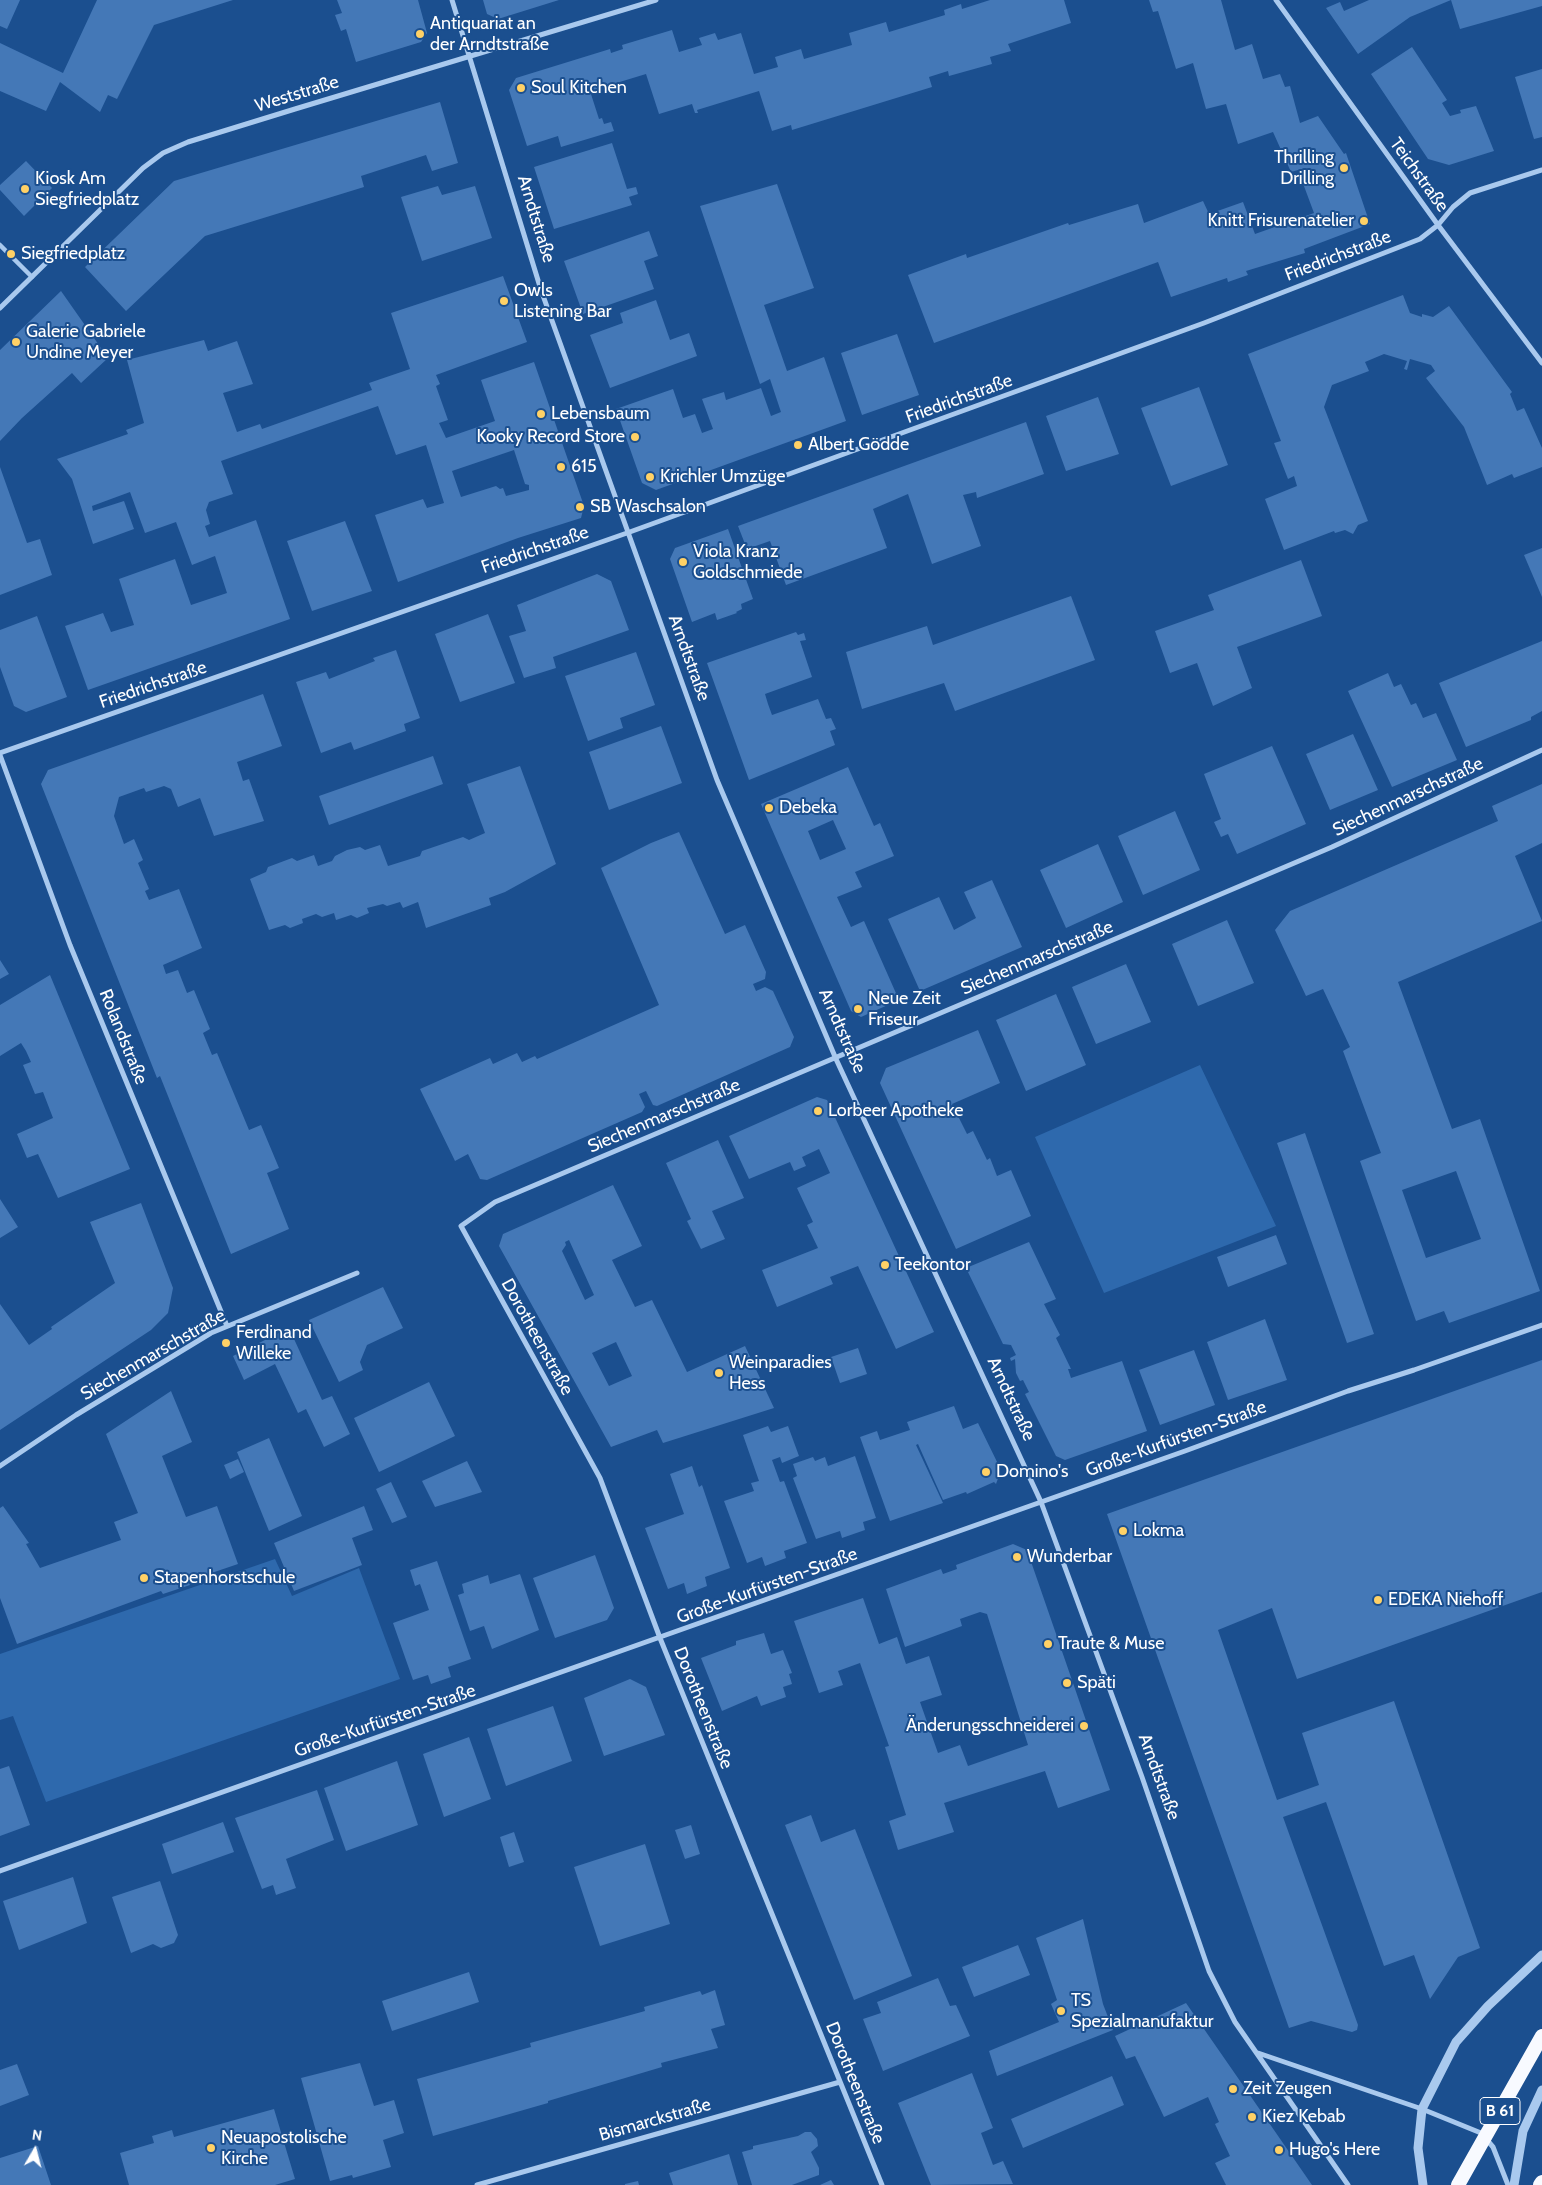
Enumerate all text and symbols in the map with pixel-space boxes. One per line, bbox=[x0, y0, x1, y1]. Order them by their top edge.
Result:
place label: Antiquariat an der Arndtstraße bbox=[430, 13, 549, 56]
marker: Antiquariat an der Arndtstraße bbox=[414, 28, 426, 40]
street label: Weststraße bbox=[253, 71, 341, 117]
place label: Soul Kitchen bbox=[531, 77, 627, 99]
marker: Soul Kitchen bbox=[515, 82, 527, 94]
street label: Teichstraße bbox=[1385, 134, 1453, 216]
place label: Thrilling Drilling bbox=[1274, 147, 1334, 190]
marker: Thrilling Drilling bbox=[1338, 162, 1350, 174]
place label: Kiosk Am Siegfriedplatz bbox=[35, 168, 139, 210]
street label: Arndtstraße bbox=[512, 173, 560, 265]
marker: Kiosk Am Siegfriedplatz bbox=[19, 183, 31, 195]
place label: Knitt Frisurenatelier bbox=[1207, 210, 1354, 232]
marker: Knitt Frisurenatelier bbox=[1358, 215, 1370, 227]
street label: Friedrichstraße bbox=[1282, 226, 1394, 286]
place label: Siegfriedplatz bbox=[21, 243, 125, 265]
marker: Siegfriedplatz bbox=[5, 248, 17, 260]
place label: Owls Listening Bar bbox=[514, 280, 612, 322]
marker: Owls Listening Bar bbox=[498, 295, 510, 307]
place label: Galerie Gabriele Undine Meyer bbox=[26, 321, 146, 364]
marker: Galerie Gabriele Undine Meyer bbox=[10, 336, 22, 348]
street label: Friedrichstraße bbox=[903, 370, 1015, 428]
place label: Lebensbaum bbox=[551, 403, 650, 425]
marker: Lebensbaum bbox=[535, 408, 547, 420]
place label: Kooky Record Store bbox=[476, 426, 625, 448]
marker: Kooky Record Store bbox=[629, 431, 641, 443]
place label: Albert Gödde bbox=[808, 434, 909, 456]
marker: Albert Gödde bbox=[792, 439, 804, 451]
place label: 615 bbox=[571, 456, 597, 478]
marker: 615 bbox=[555, 461, 567, 473]
place label: Krichler Umzüge bbox=[660, 466, 785, 488]
marker: Krichler Umzüge bbox=[644, 471, 656, 483]
place label: SB Waschsalon bbox=[590, 496, 706, 518]
marker: SB Waschsalon bbox=[574, 501, 586, 513]
street label: Friedrichstraße bbox=[479, 522, 591, 578]
place label: Viola Kranz Goldschmiede bbox=[693, 541, 802, 584]
marker: Viola Kranz Goldschmiede bbox=[677, 556, 689, 568]
street label: Arndtstraße bbox=[663, 612, 715, 704]
street label: Friedrichstraße bbox=[97, 657, 209, 713]
street label: Siechenmarschstraße bbox=[1329, 753, 1487, 841]
place label: Debeka bbox=[779, 797, 837, 819]
marker: Debeka bbox=[763, 802, 775, 814]
street label: Siechenmarschstraße bbox=[958, 916, 1116, 1000]
street label: Arndtstraße bbox=[814, 985, 870, 1077]
street label: Rolandstraße bbox=[94, 986, 152, 1088]
place label: Neue Zeit Friseur bbox=[868, 988, 941, 1030]
marker: Neue Zeit Friseur bbox=[852, 1003, 864, 1015]
street label: Siechenmarschstraße bbox=[585, 1074, 743, 1158]
place label: Lorbeer Apotheke bbox=[828, 1100, 963, 1122]
marker: Lorbeer Apotheke bbox=[812, 1105, 824, 1117]
place label: Teekontor bbox=[895, 1254, 971, 1276]
marker: Teekontor bbox=[879, 1259, 891, 1271]
street label: Dorotheenstraße bbox=[496, 1275, 578, 1399]
street label: Siechenmarschstraße bbox=[77, 1305, 229, 1405]
place label: Ferdinand Willeke bbox=[236, 1322, 312, 1365]
marker: Ferdinand Willeke bbox=[220, 1337, 232, 1349]
place label: Weinparadies Hess bbox=[729, 1352, 832, 1395]
street label: Arndtstraße bbox=[982, 1354, 1040, 1444]
marker: Weinparadies Hess bbox=[713, 1367, 725, 1379]
street label: Große-Kurfürsten-Straße bbox=[1083, 1396, 1269, 1482]
place label: Domino's bbox=[996, 1461, 1068, 1483]
marker: Domino's bbox=[980, 1466, 992, 1478]
place label: Lokma bbox=[1133, 1520, 1184, 1542]
marker: Lokma bbox=[1117, 1525, 1129, 1537]
street label: Große-Kurfürsten-Straße bbox=[674, 1543, 860, 1629]
place label: Wunderbar bbox=[1027, 1546, 1112, 1568]
marker: Wunderbar bbox=[1011, 1551, 1023, 1563]
place label: Stapenhorstschule bbox=[154, 1567, 295, 1589]
marker: Stapenhorstschule bbox=[138, 1572, 150, 1584]
place label: EDEKA Niehoff bbox=[1388, 1589, 1503, 1611]
marker: EDEKA Niehoff bbox=[1372, 1594, 1384, 1606]
place label: Traute & Muse bbox=[1058, 1633, 1164, 1655]
marker: Traute & Muse bbox=[1042, 1638, 1054, 1650]
street label: Dorotheenstraße bbox=[669, 1644, 737, 1772]
place label: Späti bbox=[1077, 1672, 1116, 1694]
marker: Späti bbox=[1061, 1677, 1073, 1689]
street label: Große-Kurfürsten-Straße bbox=[291, 1680, 479, 1762]
place label: Änderungsschneiderei bbox=[906, 1715, 1074, 1737]
marker: Änderungsschneiderei bbox=[1078, 1720, 1090, 1732]
street label: Arndtstraße bbox=[1133, 1731, 1185, 1823]
place label: TS Spezialmanufaktur bbox=[1071, 1990, 1214, 2032]
marker: TS Spezialmanufaktur bbox=[1055, 2005, 1067, 2017]
street label: Dorotheenstraße bbox=[821, 2019, 889, 2147]
place label: Zeit Zeugen bbox=[1243, 2078, 1332, 2100]
marker: Zeit Zeugen bbox=[1227, 2083, 1239, 2095]
street label: Bismarckstraße bbox=[597, 2094, 713, 2146]
road number: B 61 bbox=[1480, 2098, 1520, 2124]
place label: Kiez Kebab bbox=[1262, 2106, 1346, 2128]
marker: Kiez Kebab bbox=[1246, 2111, 1258, 2123]
north arrow bbox=[10, 2125, 60, 2175]
text: N bbox=[31, 2126, 43, 2145]
place label: Neuapostolische Kirche bbox=[221, 2127, 347, 2170]
place label: Hugo's Here bbox=[1289, 2139, 1380, 2161]
marker: Neuapostolische Kirche bbox=[205, 2142, 217, 2154]
marker: Hugo's Here bbox=[1273, 2144, 1285, 2156]

